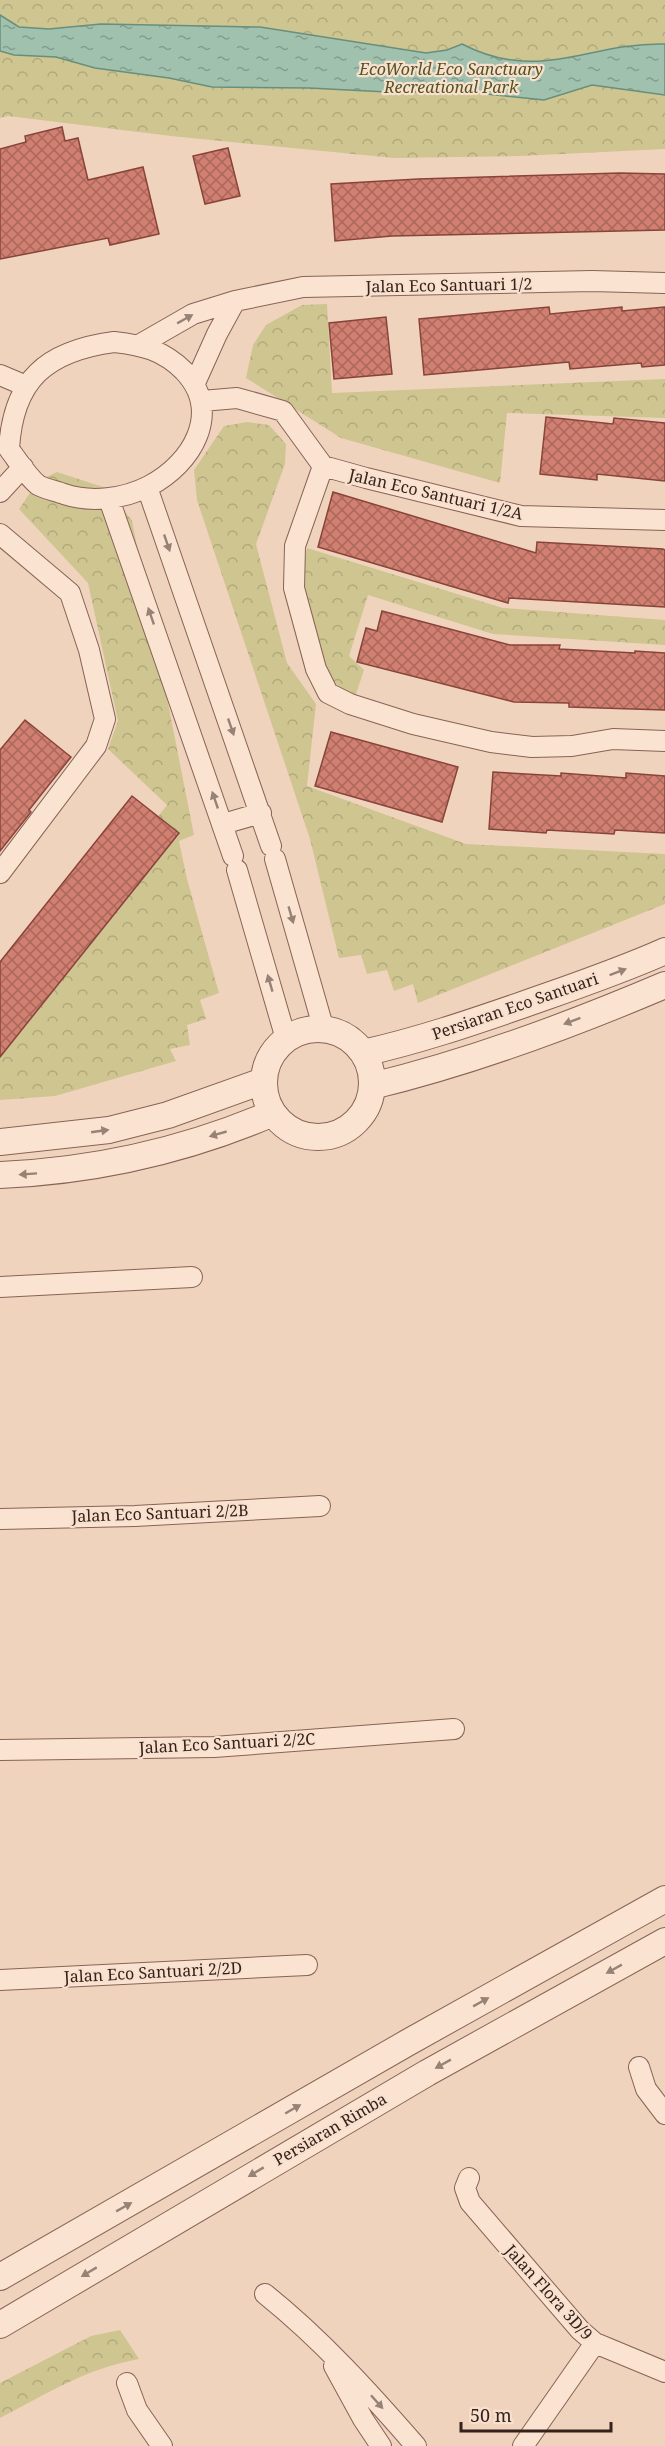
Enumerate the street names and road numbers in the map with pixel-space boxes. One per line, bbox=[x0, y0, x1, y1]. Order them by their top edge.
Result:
street label: Jalan Eco Santuari 1/2 bbox=[365, 273, 532, 297]
street label: Jalan Eco Santuari 1/2A bbox=[346, 463, 526, 525]
street label: Persiaran Eco Santuari bbox=[429, 967, 601, 1045]
street label: Jalan Eco Santuari 2/2B bbox=[70, 1499, 249, 1527]
street label: Jalan Eco Santuari 2/2C bbox=[137, 1727, 316, 1759]
street label: Jalan Eco Santuari 2/2D bbox=[62, 1956, 243, 1988]
street label: Persiaran Rimba bbox=[269, 2088, 391, 2170]
street label: Jalan Flora 3D/9 bbox=[500, 2239, 598, 2344]

